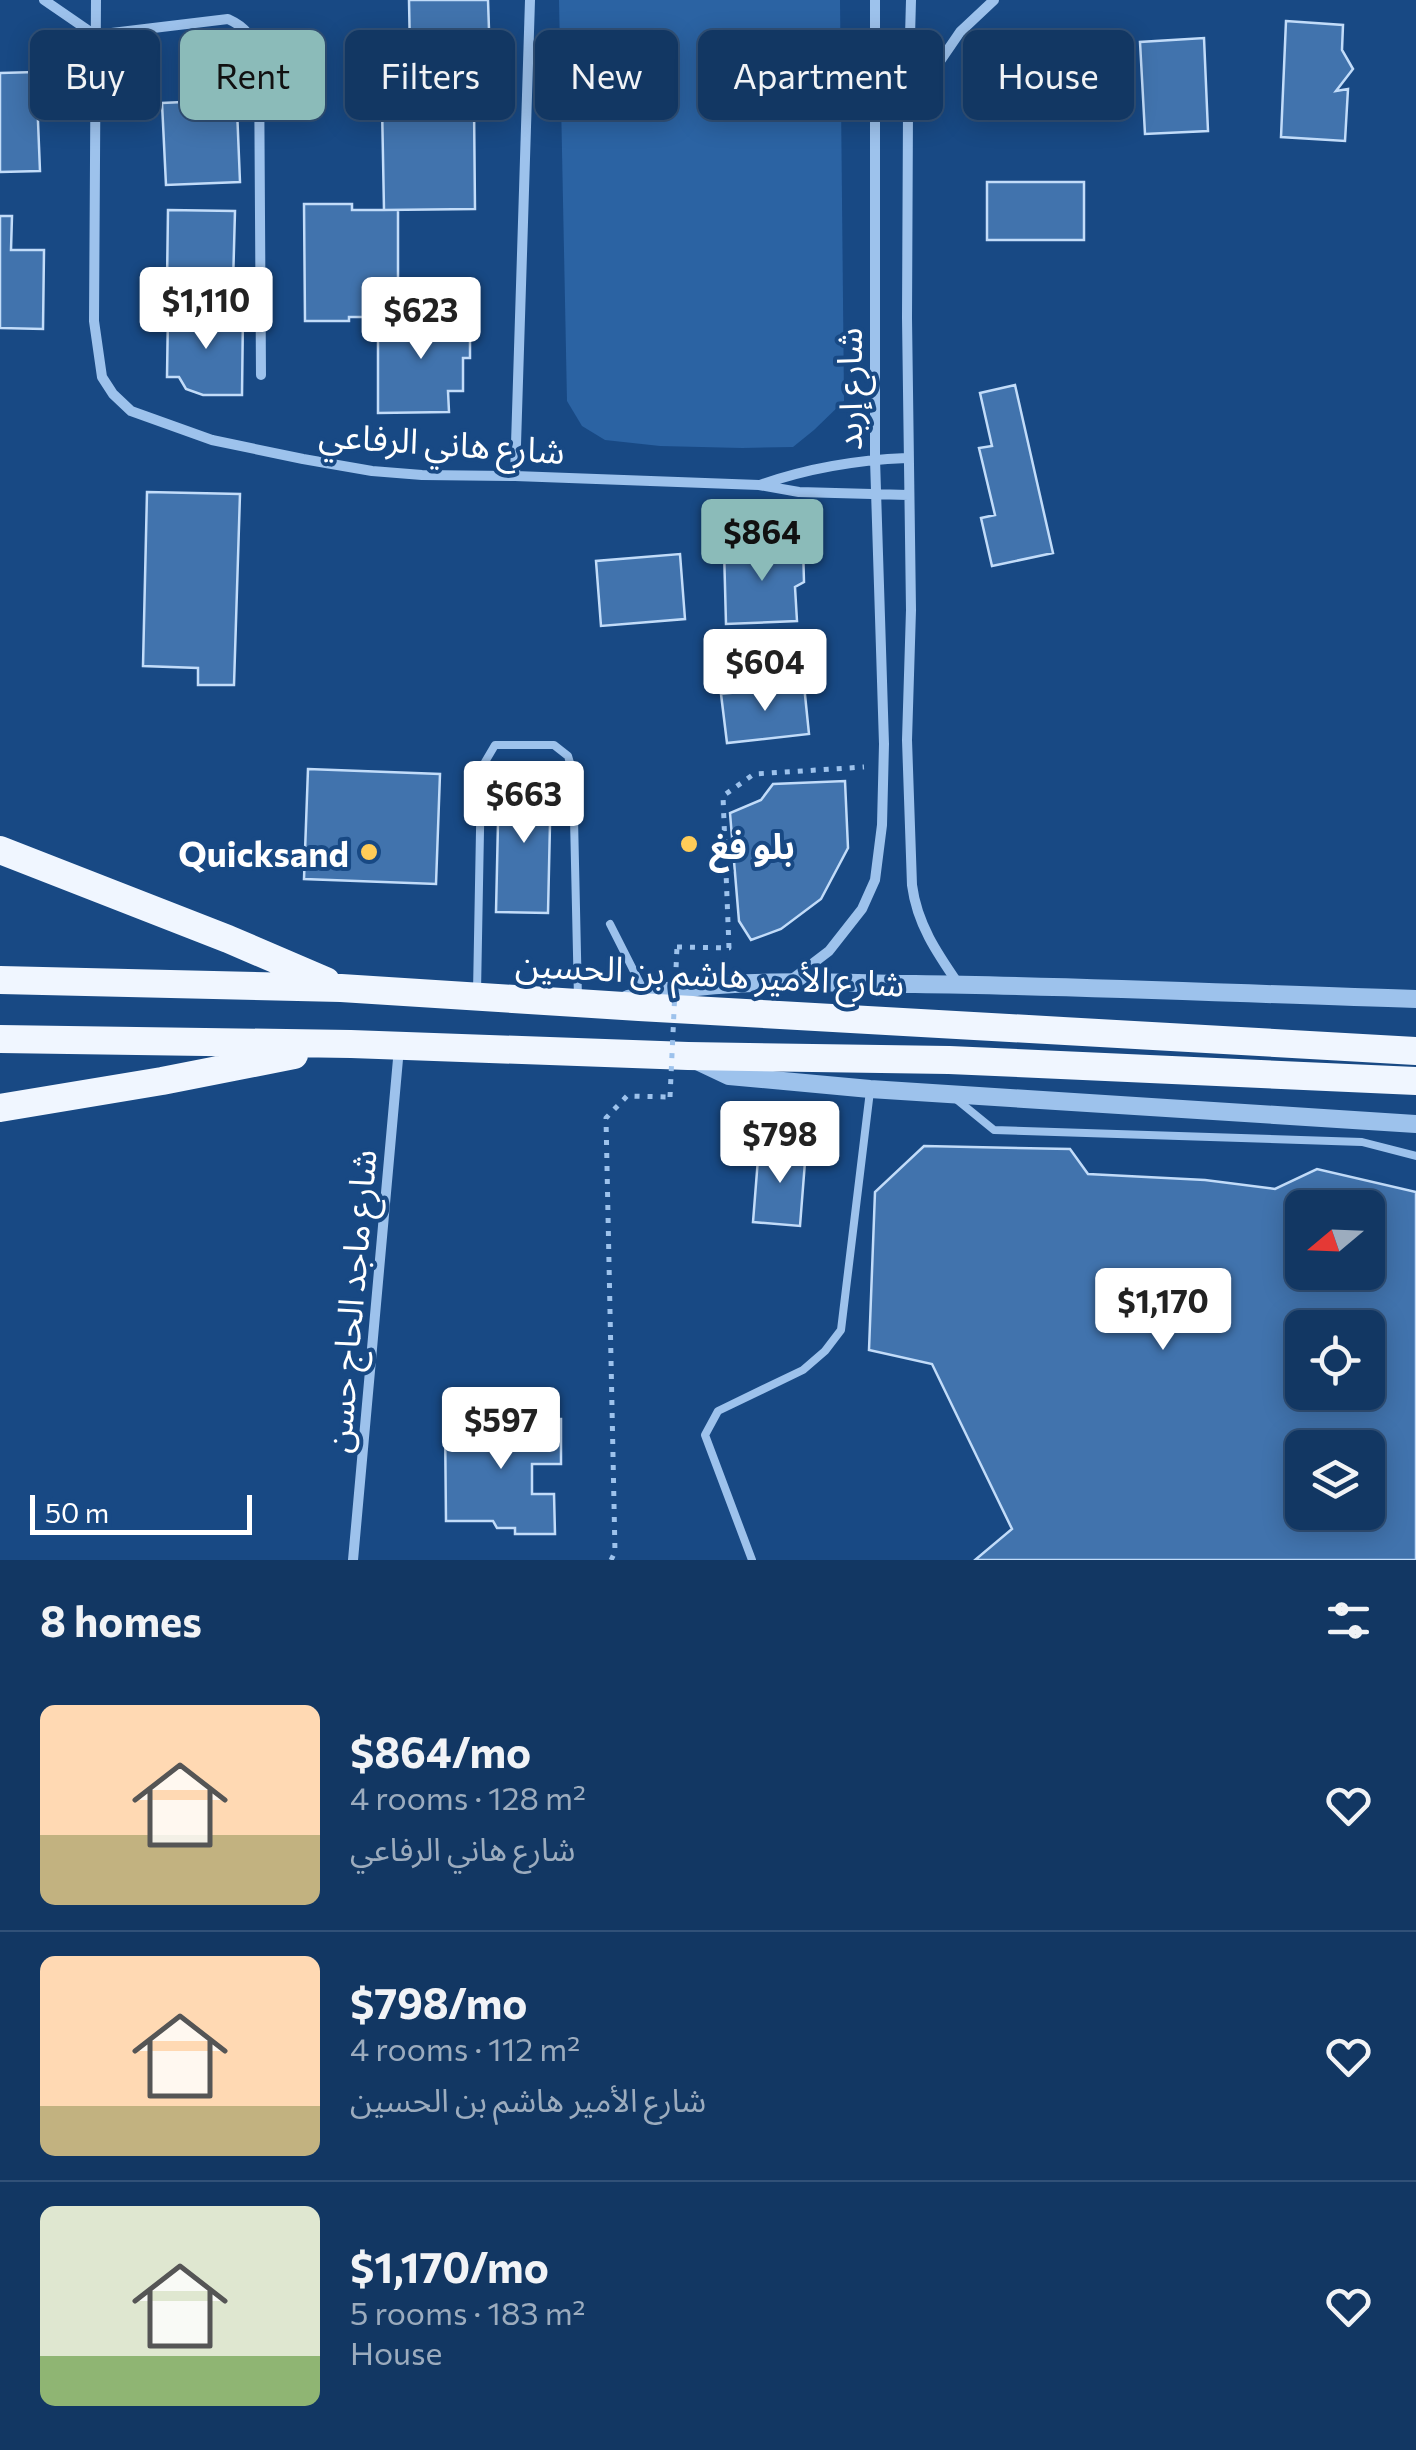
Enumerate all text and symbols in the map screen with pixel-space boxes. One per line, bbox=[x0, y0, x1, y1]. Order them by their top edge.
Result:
chip: Buy bbox=[30, 30, 160, 120]
chip: Rent bbox=[180, 30, 325, 120]
chip: Filters bbox=[345, 30, 515, 120]
chip: New bbox=[535, 30, 678, 120]
chip: Apartment bbox=[698, 30, 943, 120]
chip: House bbox=[963, 30, 1134, 120]
pin: $1,110 bbox=[125, 267, 287, 352]
pin: $623 bbox=[362, 277, 480, 362]
text: $1,110 bbox=[162, 279, 250, 319]
text: $623 bbox=[384, 289, 458, 329]
street label: شارع إربد bbox=[826, 328, 876, 450]
street label: شارع هاني الرفاعي bbox=[317, 411, 566, 479]
pin: $864 bbox=[703, 499, 821, 584]
text: $864 bbox=[723, 511, 801, 551]
pin: $604 bbox=[706, 629, 824, 714]
text: $604 bbox=[725, 641, 805, 681]
pin: $663 bbox=[465, 761, 583, 846]
text: $663 bbox=[486, 773, 562, 813]
place label: بلو فغ bbox=[709, 823, 795, 873]
place label: Quicksand bbox=[178, 831, 349, 874]
marker: بلو فغ bbox=[678, 833, 700, 855]
marker: Quicksand bbox=[358, 841, 380, 863]
street label: شارع الأمير هاشم بن الحسين bbox=[514, 940, 906, 1012]
pin: $798 bbox=[721, 1101, 839, 1186]
text: $798 bbox=[742, 1113, 818, 1153]
street label: شارع ماجد الحاج حسن bbox=[314, 1148, 391, 1455]
north arrow bbox=[1285, 1190, 1385, 1290]
map controls bbox=[1285, 1190, 1385, 1530]
pin: $1,170 bbox=[1082, 1268, 1244, 1353]
text: $1,170 bbox=[1117, 1280, 1209, 1320]
button: locate bbox=[1285, 1310, 1385, 1410]
pin: $597 bbox=[442, 1387, 560, 1472]
text: $597 bbox=[464, 1399, 538, 1439]
button: layers bbox=[1285, 1430, 1385, 1530]
scale bar bbox=[30, 1490, 252, 1534]
text: 50 m bbox=[45, 1495, 109, 1529]
icon: filters bbox=[1321, 1593, 1376, 1648]
text: 8 homes bbox=[40, 1594, 202, 1646]
text: $864/mo bbox=[350, 1725, 531, 1777]
icon: home bbox=[120, 1745, 240, 1865]
text: 4 rooms · 128 m² bbox=[350, 1777, 586, 1817]
icon: heart bbox=[1321, 1778, 1376, 1833]
text: شارع هاني الرفاعي bbox=[350, 1828, 575, 1868]
text: $798/mo bbox=[350, 1976, 527, 2028]
icon: home bbox=[120, 1996, 240, 2116]
text: 4 rooms · 112 m² bbox=[350, 2028, 580, 2068]
icon: heart bbox=[1321, 2029, 1376, 2084]
text: شارع الأمير هاشم بن الحسين bbox=[350, 2079, 706, 2119]
text: $1,170/mo bbox=[350, 2240, 549, 2292]
icon: home bbox=[120, 2246, 240, 2366]
icon: heart bbox=[1321, 2279, 1376, 2334]
text: 5 rooms · 183 m² bbox=[350, 2292, 585, 2332]
text: House bbox=[350, 2332, 442, 2372]

